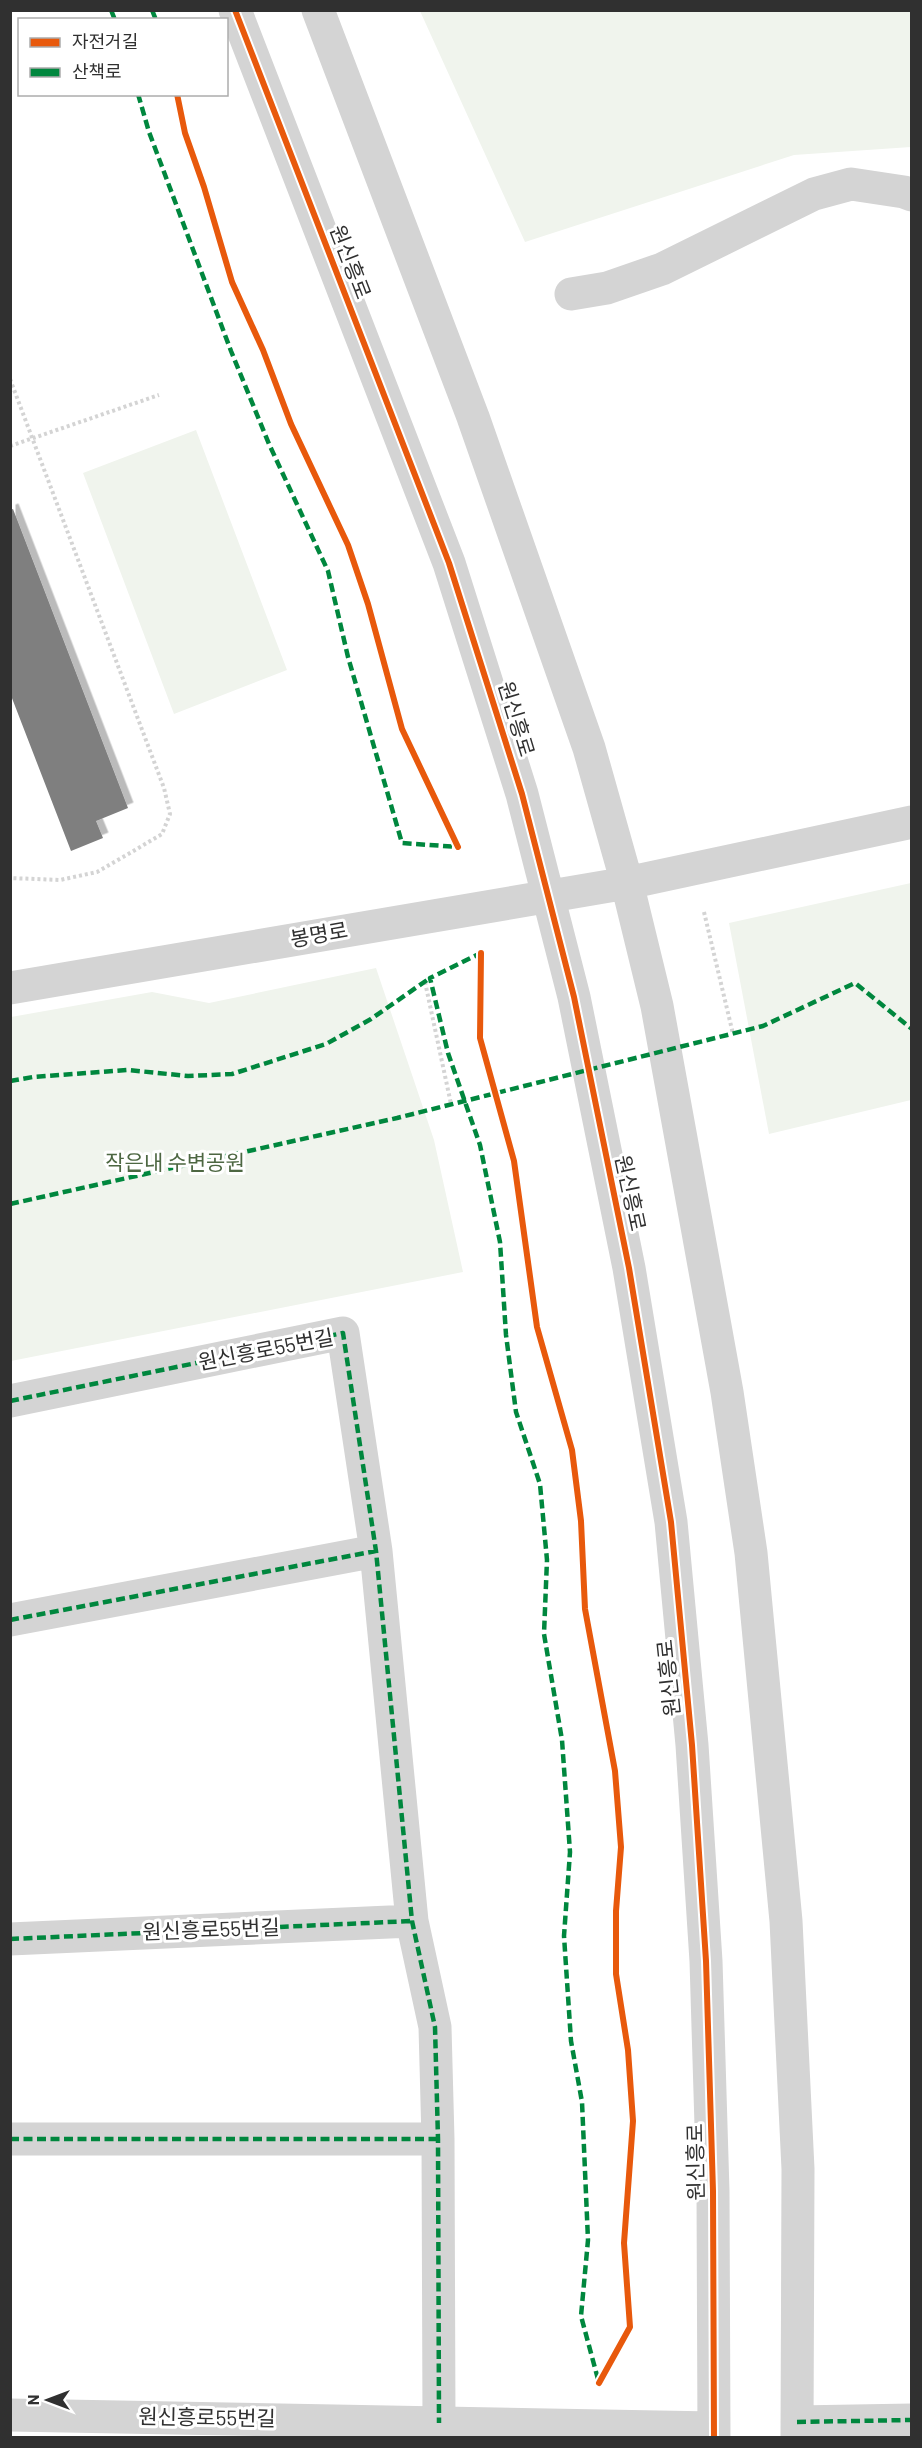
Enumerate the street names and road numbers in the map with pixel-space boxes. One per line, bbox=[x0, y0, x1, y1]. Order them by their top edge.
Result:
street label: 원신흥로 bbox=[326, 221, 377, 302]
street label: 원신흥로 bbox=[494, 678, 541, 759]
street label: 봉명로 bbox=[288, 916, 349, 951]
street label: 원신흥로 bbox=[611, 1152, 652, 1233]
street label: 원신흥로55번길 bbox=[196, 1323, 336, 1374]
street label: 원신흥로 bbox=[651, 1638, 684, 1718]
street label: 원신흥로55번길 bbox=[142, 1914, 280, 1943]
street label: 원신흥로 bbox=[681, 2123, 708, 2201]
street label: 원신흥로55번길 bbox=[138, 2403, 276, 2430]

